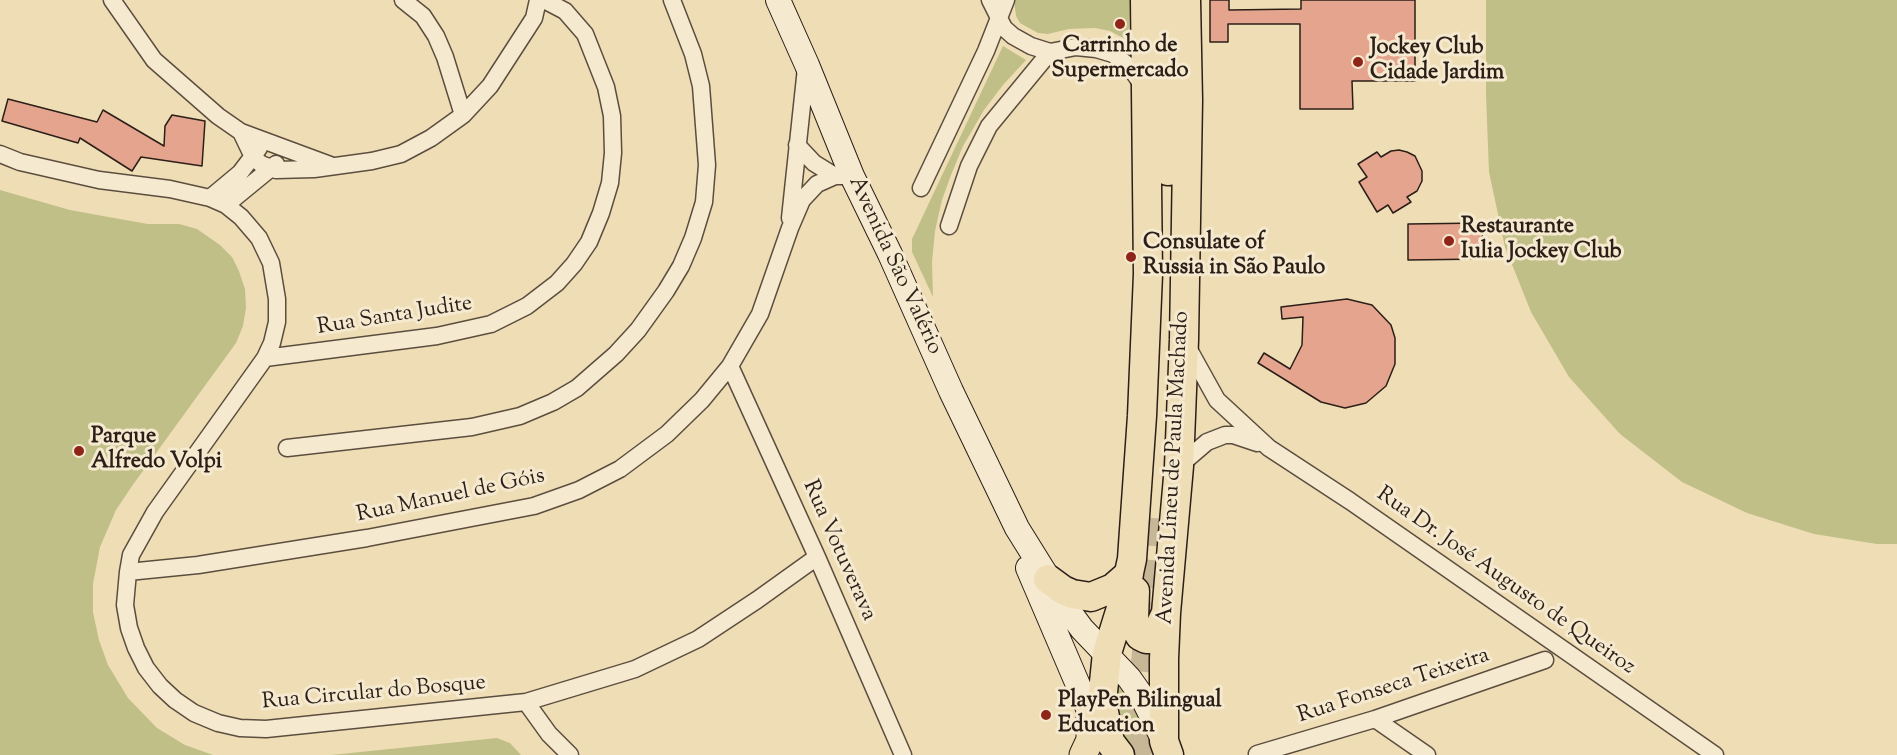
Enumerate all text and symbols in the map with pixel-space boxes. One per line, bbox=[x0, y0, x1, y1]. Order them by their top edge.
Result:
marker: Carrinho de Supermercado bbox=[1113, 17, 1127, 31]
place label: Carrinho de Supermercado bbox=[1052, 34, 1188, 86]
place label: Jockey Club Cidade Jardim bbox=[1370, 36, 1504, 88]
marker: Jockey Club Cidade Jardim bbox=[1351, 55, 1365, 69]
street label: Avenida São Valério bbox=[841, 173, 947, 359]
place label: Restaurante Iulia Jockey Club bbox=[1461, 215, 1622, 266]
place label: Consulate of Russia in São Paulo bbox=[1143, 231, 1325, 282]
marker: Restaurante Iulia Jockey Club bbox=[1442, 234, 1456, 248]
marker: Consulate of Russia in São Paulo bbox=[1124, 250, 1138, 264]
street label: Rua Santa Judite bbox=[316, 292, 474, 342]
street label: Avenida Lineu de Paula Machado bbox=[1154, 311, 1196, 625]
place label: Parque Alfredo Volpi bbox=[91, 425, 222, 476]
marker: Parque Alfredo Volpi bbox=[72, 444, 86, 458]
street label: Rua Manuel de Góis bbox=[355, 464, 547, 530]
street label: Rua Votuverava bbox=[795, 477, 881, 625]
street label: Rua Dr. José Augusto de Queiroz bbox=[1371, 482, 1639, 682]
street label: Rua Fonseca Teixeira bbox=[1295, 644, 1493, 730]
street label: Rua Circular do Bosque bbox=[261, 671, 487, 717]
place label: PlayPen Bilingual Education bbox=[1058, 689, 1222, 740]
marker: PlayPen Bilingual Education bbox=[1039, 708, 1053, 722]

